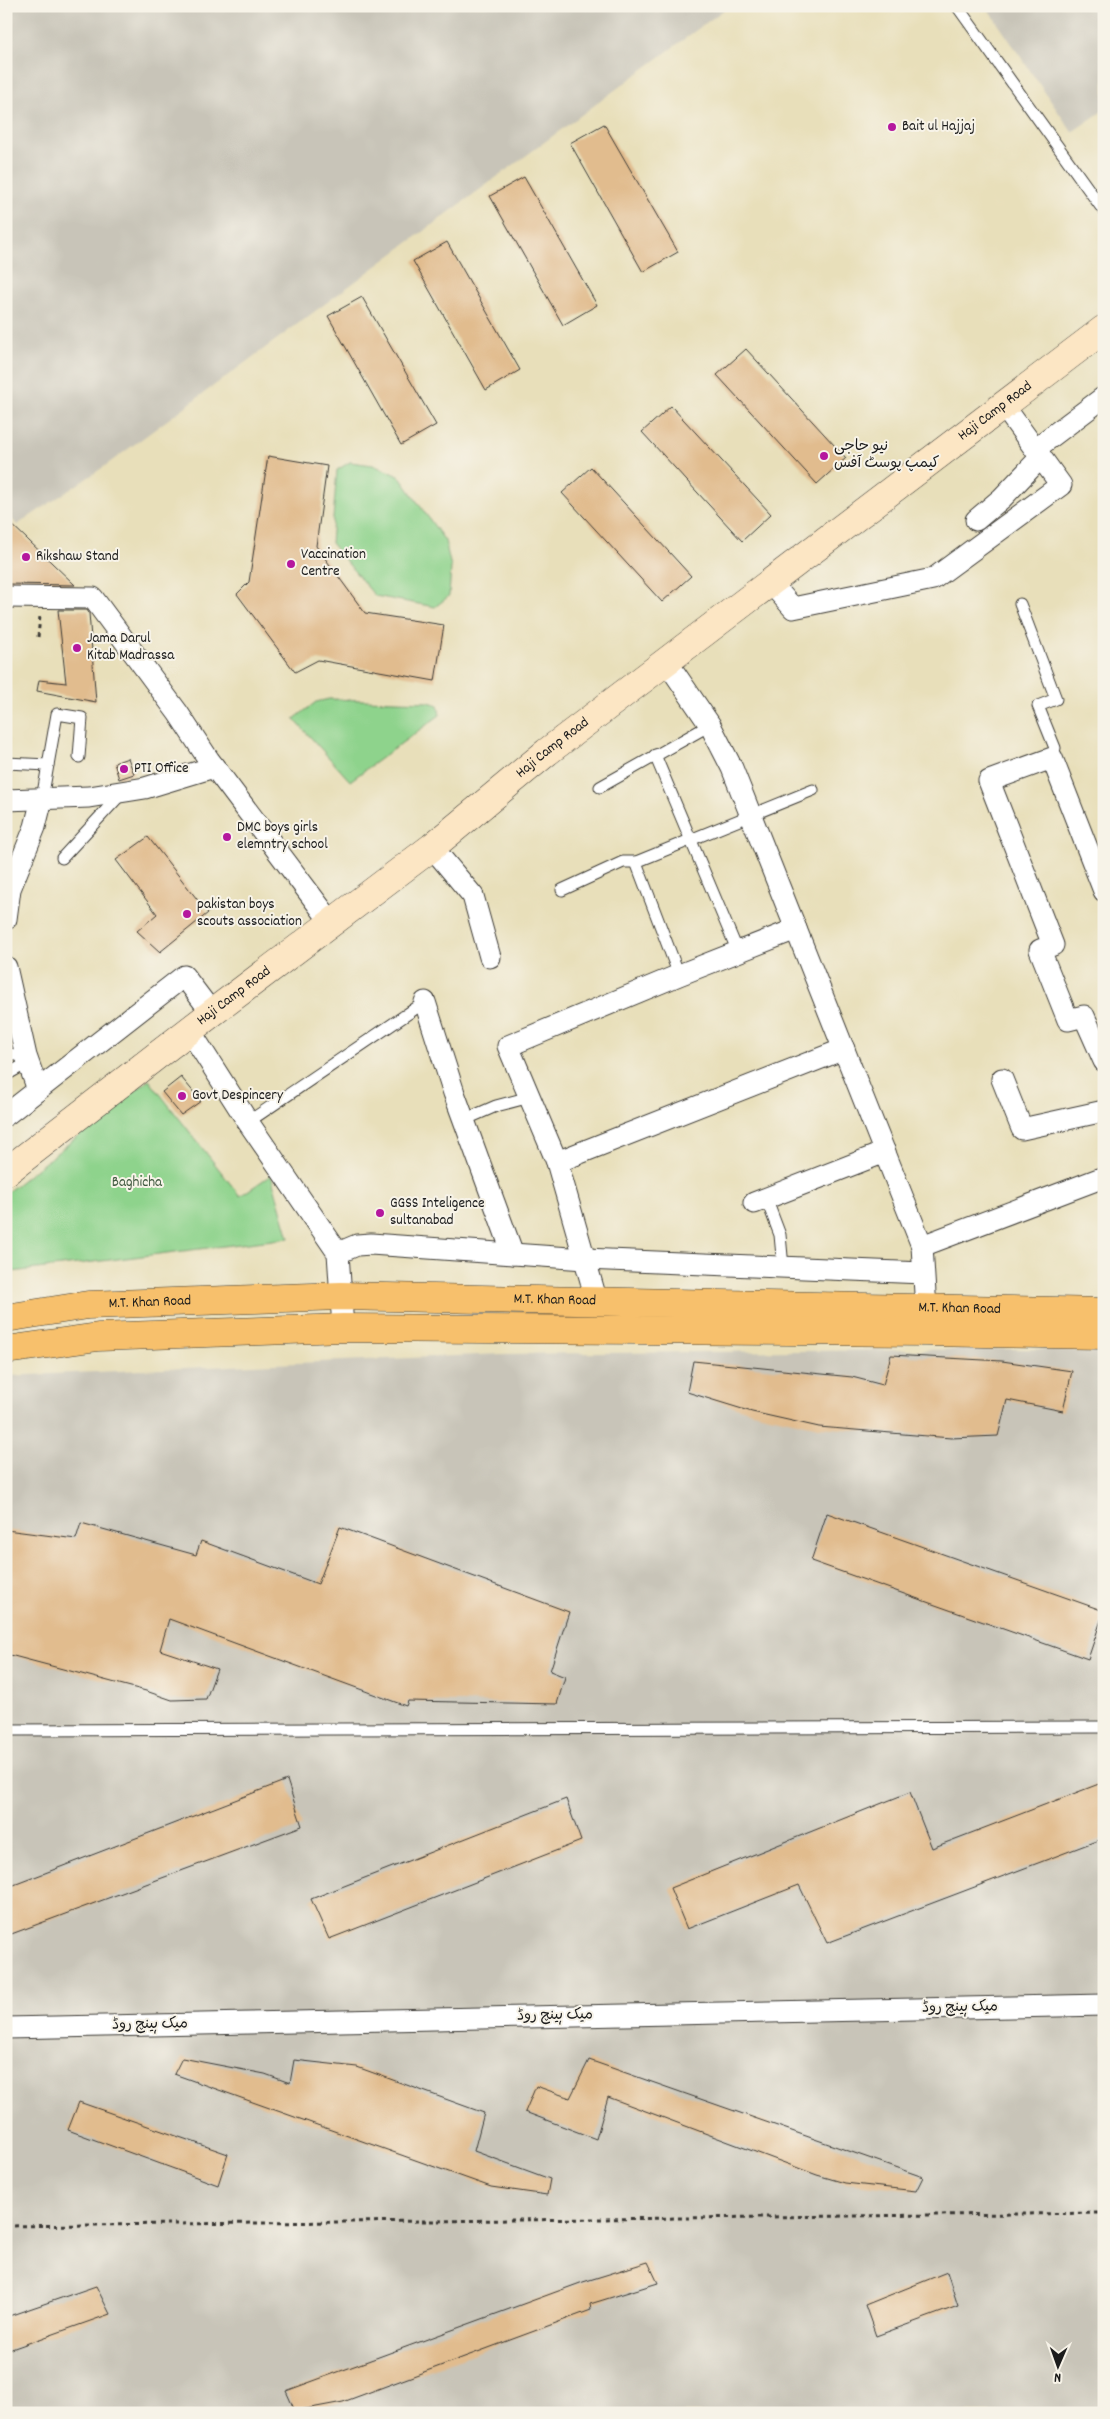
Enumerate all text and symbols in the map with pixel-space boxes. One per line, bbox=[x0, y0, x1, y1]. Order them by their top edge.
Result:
place label: Bait ul Hajjaj bbox=[902, 116, 975, 138]
marker: Bait ul Hajjaj bbox=[886, 121, 898, 133]
street label: Haji Camp Road bbox=[954, 376, 1037, 447]
place label: نیو حاجی کیمپ پوسٹ آفس bbox=[834, 436, 939, 475]
marker: نیو حاجی کیمپ پوسٹ آفس bbox=[818, 450, 830, 462]
place label: Vaccination Centre bbox=[301, 544, 366, 583]
place label: Rikshaw Stand bbox=[36, 546, 119, 568]
marker: Rikshaw Stand bbox=[20, 551, 32, 563]
marker: Vaccination Centre bbox=[285, 558, 297, 570]
place label: Jama Darul Kitab Madrassa bbox=[87, 628, 175, 667]
marker: Jama Darul Kitab Madrassa bbox=[71, 642, 83, 654]
street label: Haji Camp Road bbox=[511, 712, 594, 784]
place label: PTI Office bbox=[134, 758, 189, 780]
marker: PTI Office bbox=[118, 763, 130, 775]
place label: DMC boys girls elemntry school bbox=[237, 817, 328, 856]
marker: DMC boys girls elemntry school bbox=[221, 831, 233, 843]
place label: pakistan boys scouts association bbox=[197, 894, 302, 933]
marker: pakistan boys scouts association bbox=[181, 908, 193, 920]
street label: Haji Camp Road bbox=[192, 961, 276, 1032]
place label: Govt Despincery bbox=[192, 1085, 284, 1107]
marker: Govt Despincery bbox=[176, 1090, 188, 1102]
park label: Baghicha bbox=[112, 1172, 163, 1194]
place label: GGSS Inteligence sultanabad bbox=[390, 1193, 485, 1232]
marker: GGSS Inteligence sultanabad bbox=[374, 1207, 386, 1219]
street label: M.T. Khan Road bbox=[513, 1289, 596, 1312]
street label: M.T. Khan Road bbox=[108, 1290, 192, 1315]
street label: M.T. Khan Road bbox=[918, 1297, 1001, 1321]
street label: میک ہینچ روڈ bbox=[922, 1996, 998, 2020]
street label: میک ہینچ روڈ bbox=[517, 2004, 593, 2028]
street label: میک ہینچ روڈ bbox=[112, 2013, 188, 2037]
north arrow bbox=[1032, 2342, 1082, 2392]
text: N bbox=[1054, 2367, 1061, 2387]

